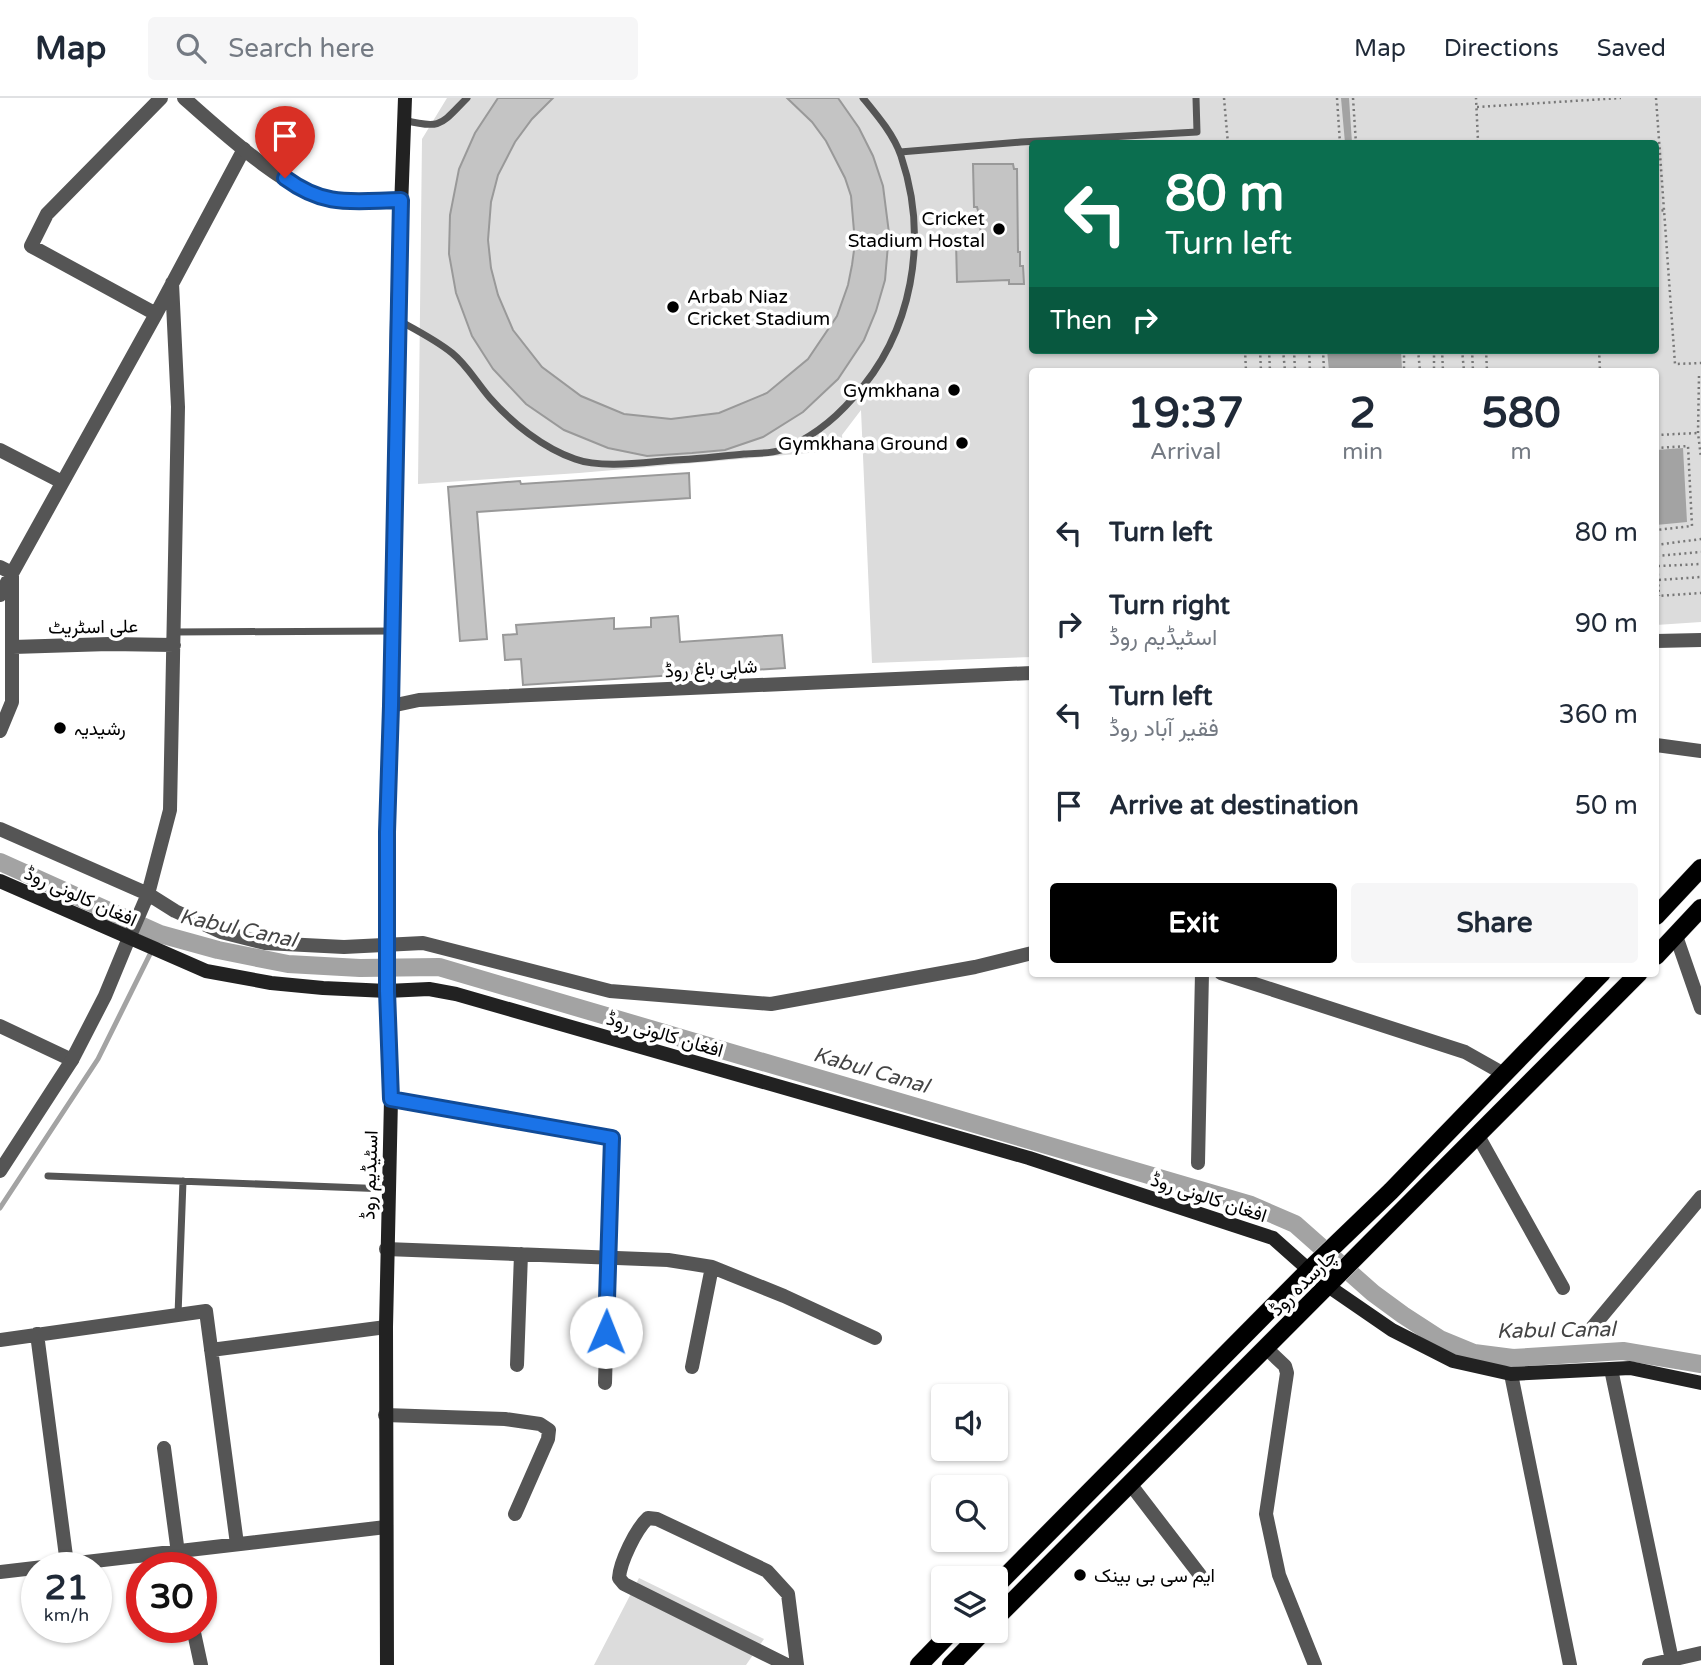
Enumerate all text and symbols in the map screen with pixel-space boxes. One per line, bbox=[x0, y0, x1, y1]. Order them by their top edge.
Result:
search box bbox=[148, 17, 638, 80]
text: Map bbox=[35, 29, 106, 68]
icon: search bbox=[172, 29, 210, 67]
text: Search here bbox=[228, 33, 374, 64]
text: Map bbox=[1354, 34, 1406, 63]
text: Directions bbox=[1444, 34, 1559, 63]
text: Saved bbox=[1597, 34, 1666, 63]
pin bbox=[255, 106, 315, 178]
icon: arrive bbox=[266, 117, 304, 155]
text: 80 m bbox=[1165, 165, 1284, 224]
icon: left bbox=[1050, 168, 1141, 259]
place label: Cricket Stadium Hostal bbox=[848, 208, 985, 252]
marker: Cricket Stadium Hostal bbox=[991, 221, 1007, 237]
text: Turn left bbox=[1165, 225, 1292, 263]
place label: Arbab Niaz Cricket Stadium bbox=[687, 286, 830, 330]
marker: Arbab Niaz Cricket Stadium bbox=[665, 299, 681, 315]
icon: right bbox=[1126, 301, 1164, 339]
text: Then bbox=[1050, 305, 1112, 336]
place label: Gymkhana bbox=[843, 380, 940, 402]
marker: Gymkhana bbox=[946, 382, 962, 398]
text: 19:37 bbox=[1127, 388, 1244, 439]
text: 2 bbox=[1349, 388, 1376, 439]
text: 580 bbox=[1481, 388, 1561, 439]
place label: Gymkhana Ground bbox=[778, 433, 948, 455]
marker: Gymkhana Ground bbox=[954, 435, 970, 451]
text: Arrival bbox=[1150, 438, 1221, 466]
text: min bbox=[1342, 438, 1383, 466]
text: m bbox=[1510, 438, 1532, 466]
icon: left bbox=[1050, 514, 1088, 552]
text: Turn left bbox=[1109, 517, 1212, 548]
text: 80 m bbox=[1575, 517, 1638, 548]
text: Turn right bbox=[1109, 590, 1230, 621]
icon: right bbox=[1050, 605, 1088, 643]
text: 90 m bbox=[1575, 608, 1638, 639]
street label: علی اسٹریٹ bbox=[48, 615, 138, 639]
text: اسٹیڈیم روڈ bbox=[1109, 624, 1217, 652]
street label: شاہی باغ روڈ bbox=[664, 656, 758, 683]
text: Turn left bbox=[1109, 681, 1212, 712]
icon: left bbox=[1050, 696, 1088, 734]
text: 360 m bbox=[1558, 699, 1638, 730]
text: فقیر آباد روڈ bbox=[1109, 715, 1219, 743]
place label: رشیدیہ bbox=[74, 718, 126, 740]
marker: رشیدیہ bbox=[52, 720, 68, 736]
icon: arrive bbox=[1050, 787, 1088, 825]
text: Arrive at destination bbox=[1109, 790, 1359, 821]
text: 50 m bbox=[1575, 790, 1638, 821]
street label: افغان کالونی روڈ bbox=[21, 862, 140, 931]
button: Exit bbox=[1050, 883, 1337, 963]
button: Share bbox=[1351, 883, 1638, 963]
water label: Kabul Canal bbox=[177, 904, 301, 954]
street label: افغان کالونی روڈ bbox=[604, 1008, 726, 1062]
water label: Kabul Canal bbox=[810, 1042, 934, 1100]
street label: اسٹیڈیم روڈ bbox=[357, 1130, 384, 1220]
street label: افغان کالونی روڈ bbox=[1148, 1169, 1269, 1227]
street label: چارسدہ روڈ bbox=[1266, 1245, 1343, 1322]
position arrow bbox=[569, 1295, 643, 1369]
water label: Kabul Canal bbox=[1496, 1317, 1618, 1344]
map controls bbox=[931, 1384, 1008, 1643]
button: sound bbox=[931, 1384, 1008, 1461]
button: search bbox=[931, 1475, 1008, 1552]
speed limit sign: 30 bbox=[126, 1552, 217, 1643]
place label: ایم سی بی بینک bbox=[1094, 1565, 1215, 1588]
button: layers bbox=[931, 1566, 1008, 1643]
text: 21 bbox=[45, 1567, 88, 1609]
marker: ایم سی بی بینک bbox=[1072, 1567, 1088, 1583]
text: km/h bbox=[44, 1604, 89, 1626]

